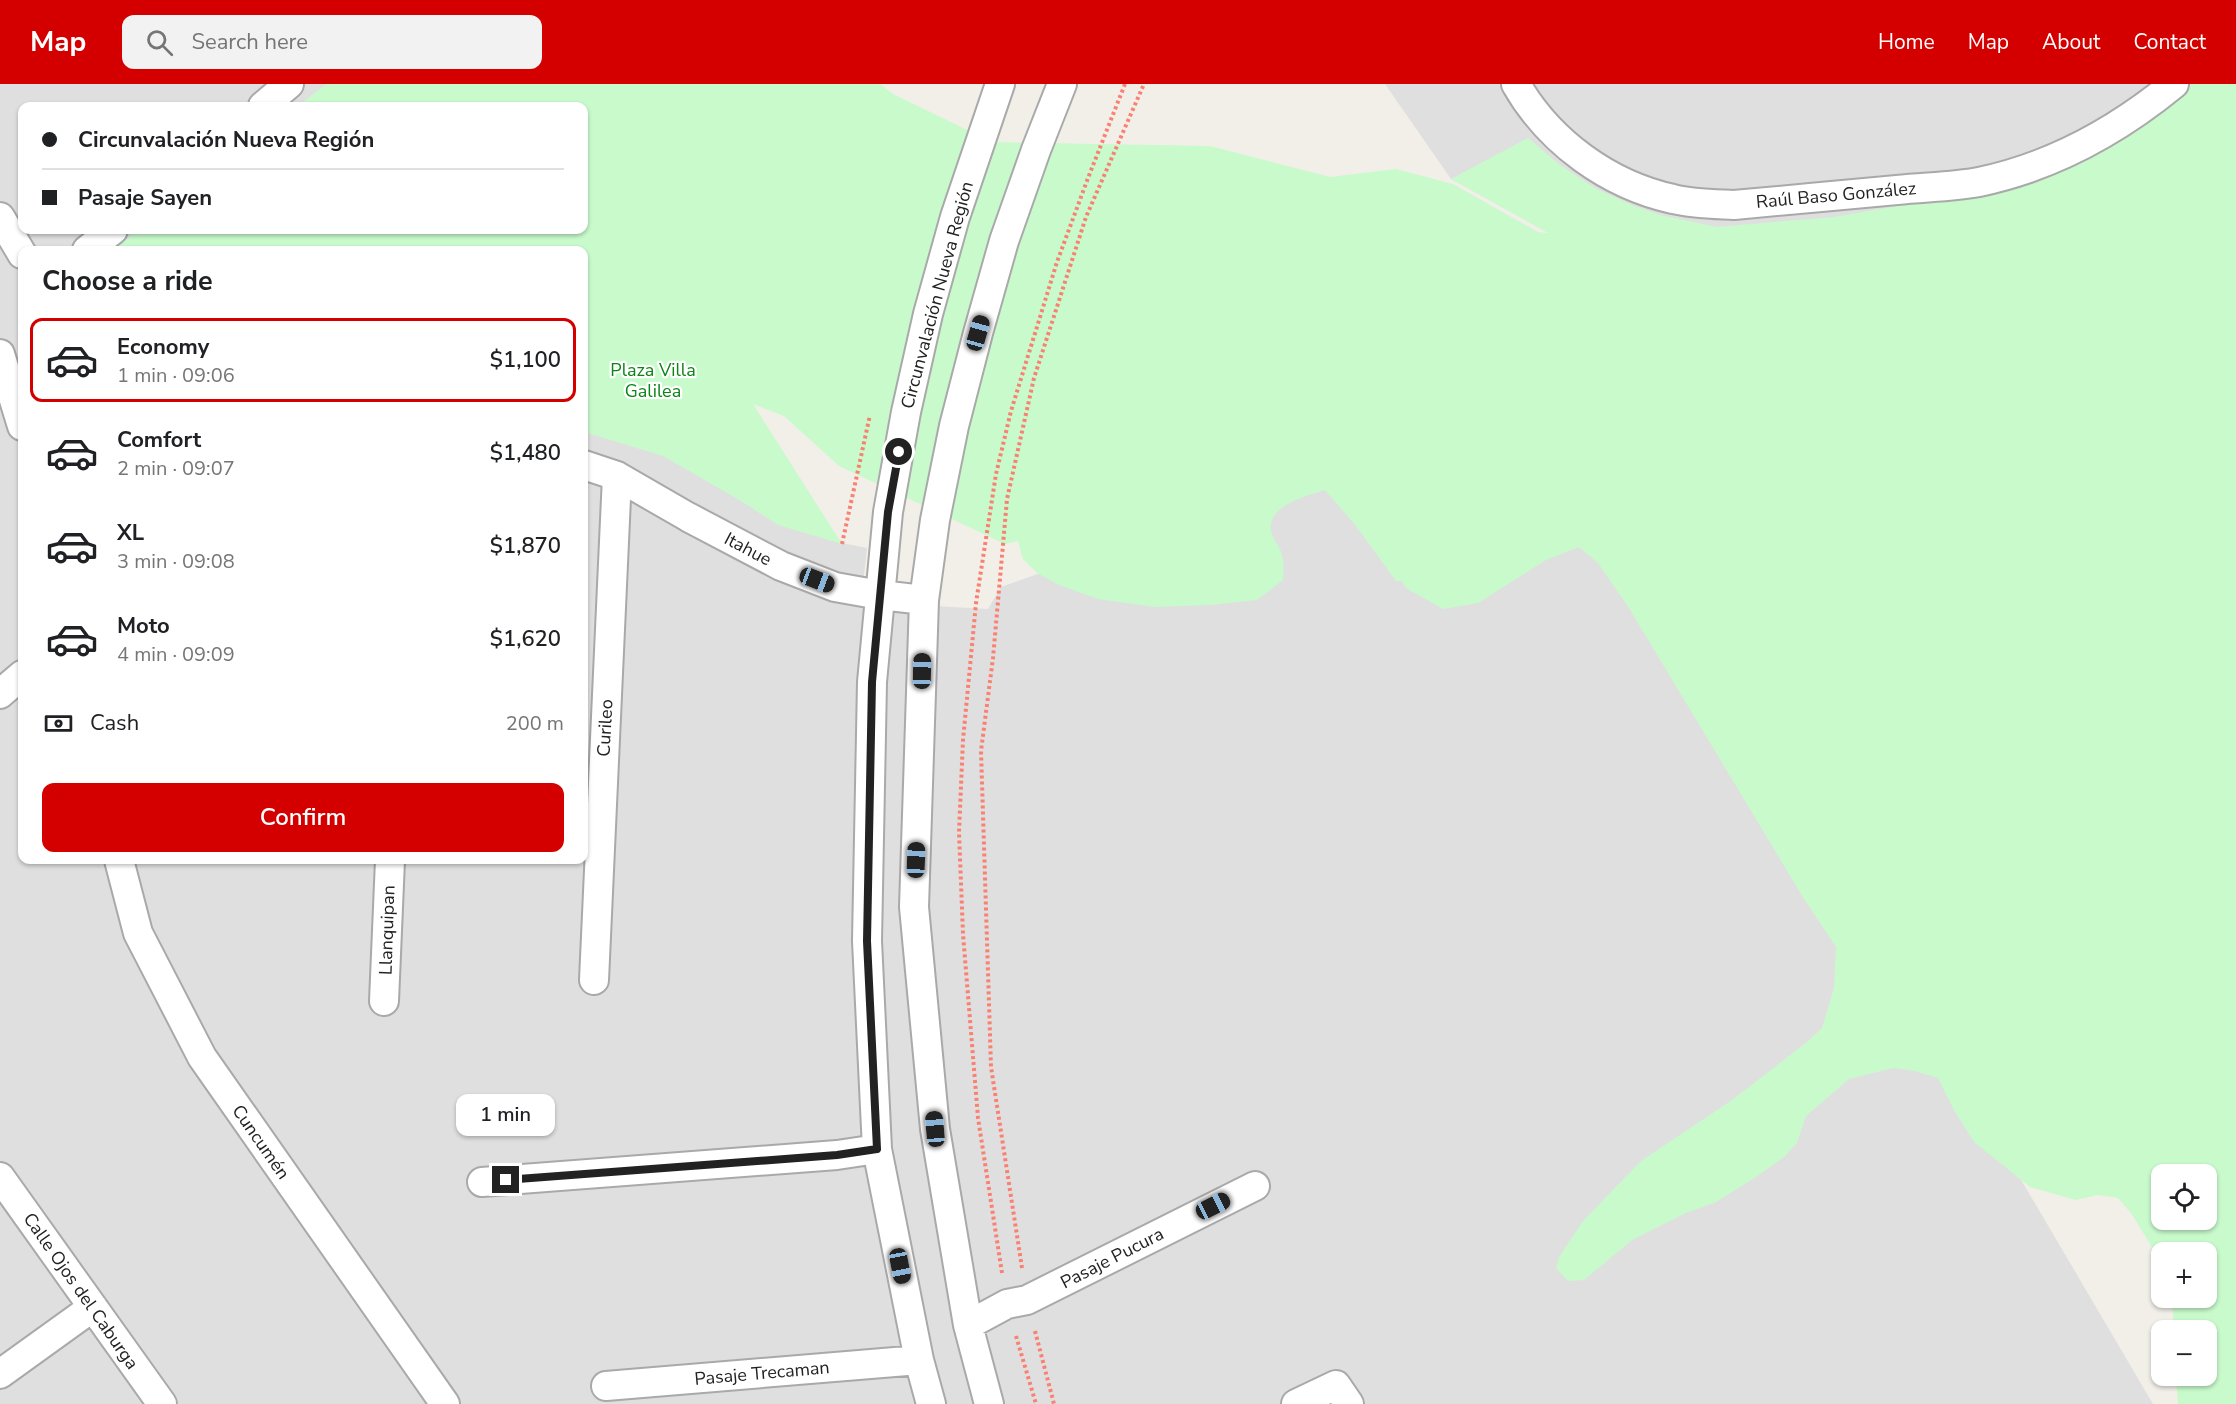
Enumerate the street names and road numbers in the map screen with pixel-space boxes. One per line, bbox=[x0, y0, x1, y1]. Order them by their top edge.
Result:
street label: Raúl Baso González bbox=[1755, 176, 1917, 214]
street label: Circunvalación Nueva Región bbox=[895, 179, 979, 411]
street label: Itahue bbox=[720, 527, 776, 571]
street label: Curileo bbox=[592, 699, 618, 757]
street label: Llanquipan bbox=[373, 885, 401, 975]
street label: Cuncumén bbox=[227, 1100, 295, 1184]
street label: Calle Ojos del Caburga bbox=[18, 1208, 144, 1374]
street label: Pasaje Pucura bbox=[1056, 1222, 1168, 1294]
street label: Pasaje Trecaman bbox=[693, 1355, 831, 1391]

